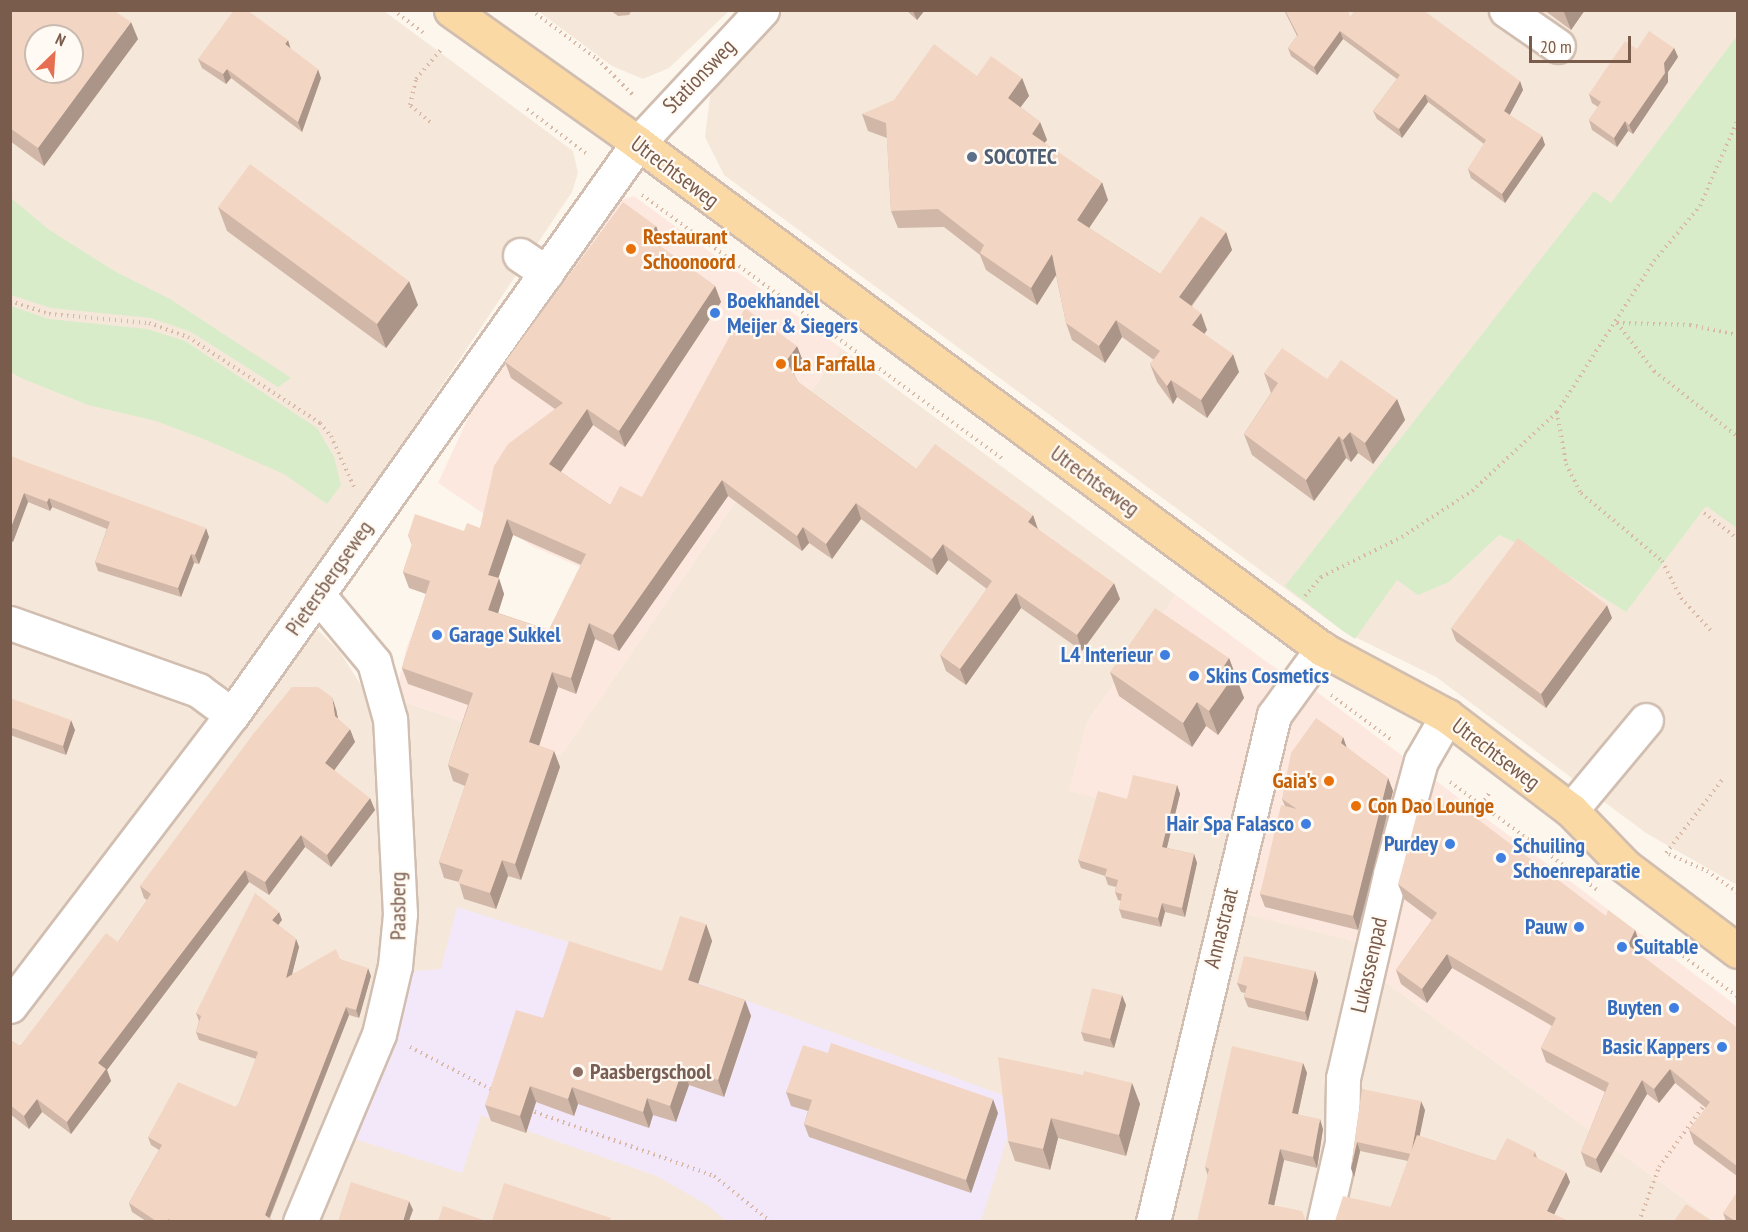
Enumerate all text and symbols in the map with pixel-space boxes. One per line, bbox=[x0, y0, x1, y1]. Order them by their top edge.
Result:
north arrow bbox=[24, 24, 84, 84]
scale bar bbox=[1532, 24, 1634, 62]
text: N bbox=[53, 29, 69, 50]
street label: Stationsweg bbox=[657, 33, 741, 119]
text: 20 m bbox=[1540, 35, 1572, 58]
street label: Utrechtseweg bbox=[626, 130, 724, 214]
place label: SOCOTEC bbox=[984, 144, 1057, 170]
marker: SOCOTEC bbox=[965, 150, 979, 164]
place label: Restaurant Schoonoord bbox=[643, 223, 736, 274]
marker: Restaurant Schoonoord bbox=[624, 242, 638, 256]
place label: Boekhandel Meijer & Siegers bbox=[727, 287, 858, 338]
marker: Boekhandel Meijer & Siegers bbox=[708, 306, 722, 320]
place label: La Farfalla bbox=[793, 351, 875, 377]
marker: La Farfalla bbox=[774, 357, 788, 371]
street label: Utrechtseweg bbox=[1045, 440, 1145, 522]
street label: Pietersbergseweg bbox=[280, 516, 378, 640]
place label: Garage Sukkel bbox=[449, 622, 560, 648]
marker: Garage Sukkel bbox=[430, 628, 444, 642]
place label: L4 Interieur bbox=[1061, 642, 1153, 668]
marker: L4 Interieur bbox=[1158, 648, 1172, 662]
place label: Skins Cosmetics bbox=[1206, 663, 1329, 689]
marker: Skins Cosmetics bbox=[1187, 669, 1201, 683]
street label: Utrechtseweg bbox=[1447, 712, 1545, 796]
place label: Gaia's bbox=[1273, 768, 1317, 794]
marker: Gaia's bbox=[1322, 774, 1336, 788]
place label: Con Dao Lounge bbox=[1368, 793, 1494, 819]
marker: Con Dao Lounge bbox=[1349, 799, 1363, 813]
place label: Hair Spa Falasco bbox=[1167, 811, 1294, 837]
marker: Hair Spa Falasco bbox=[1299, 817, 1313, 831]
place label: Purdey bbox=[1384, 831, 1438, 857]
place label: Schuiling Schoenreparatie bbox=[1513, 832, 1640, 884]
marker: Purdey bbox=[1443, 837, 1457, 851]
marker: Schuiling Schoenreparatie bbox=[1494, 851, 1508, 865]
street label: Paasberg bbox=[385, 872, 411, 940]
street label: Annastraat bbox=[1198, 885, 1244, 971]
place label: Pauw bbox=[1525, 914, 1567, 940]
street label: Lukassenpad bbox=[1345, 915, 1393, 1015]
marker: Pauw bbox=[1572, 920, 1586, 934]
place label: Suitable bbox=[1634, 934, 1698, 960]
marker: Suitable bbox=[1615, 940, 1629, 954]
place label: Buyten bbox=[1607, 995, 1662, 1021]
marker: Buyten bbox=[1667, 1001, 1681, 1015]
place label: Basic Kappers bbox=[1602, 1034, 1710, 1060]
marker: Basic Kappers bbox=[1715, 1040, 1729, 1054]
place label: Paasbergschool bbox=[590, 1059, 711, 1085]
marker: Paasbergschool bbox=[571, 1065, 585, 1079]

